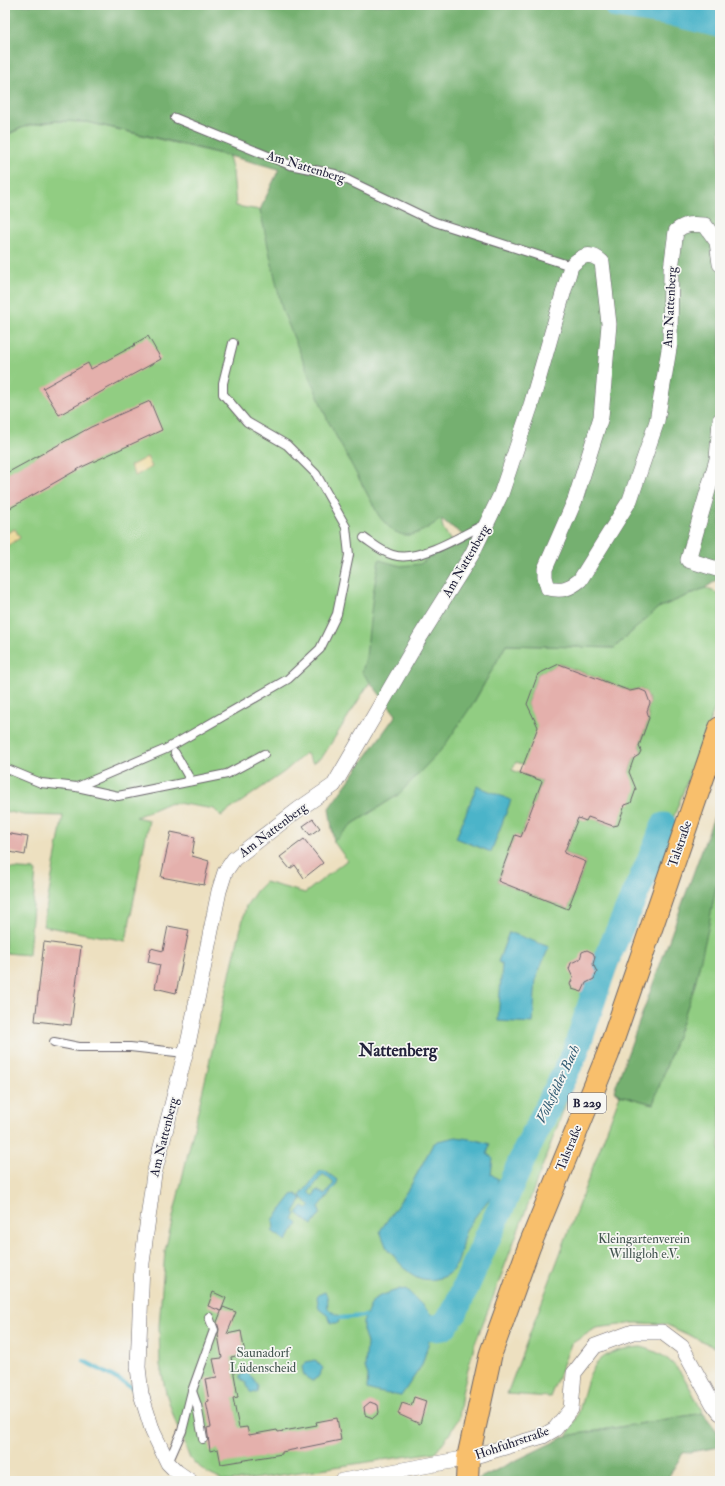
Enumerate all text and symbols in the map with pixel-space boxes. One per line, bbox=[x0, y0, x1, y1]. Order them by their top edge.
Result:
street label: Am Nattenberg bbox=[264, 147, 348, 187]
street label: Am Nattenberg bbox=[660, 265, 680, 349]
street label: Am Nattenberg bbox=[438, 521, 494, 601]
street label: Am Nattenberg bbox=[235, 799, 311, 861]
street label: Talstraße bbox=[665, 818, 696, 869]
district label: Nattenberg bbox=[358, 1040, 438, 1062]
water label: Volksfelder Bach bbox=[533, 1042, 583, 1126]
road number: B 229 bbox=[568, 1093, 606, 1113]
street label: Am Nattenberg bbox=[146, 1095, 182, 1179]
street label: Talstraße bbox=[553, 1122, 586, 1173]
park label: Kleingartenverein Willigloh e.V. bbox=[598, 1231, 690, 1262]
park label: Saunadorf Lüdenscheid bbox=[230, 1345, 297, 1376]
street label: Hohfuhrstraße bbox=[473, 1423, 552, 1463]

